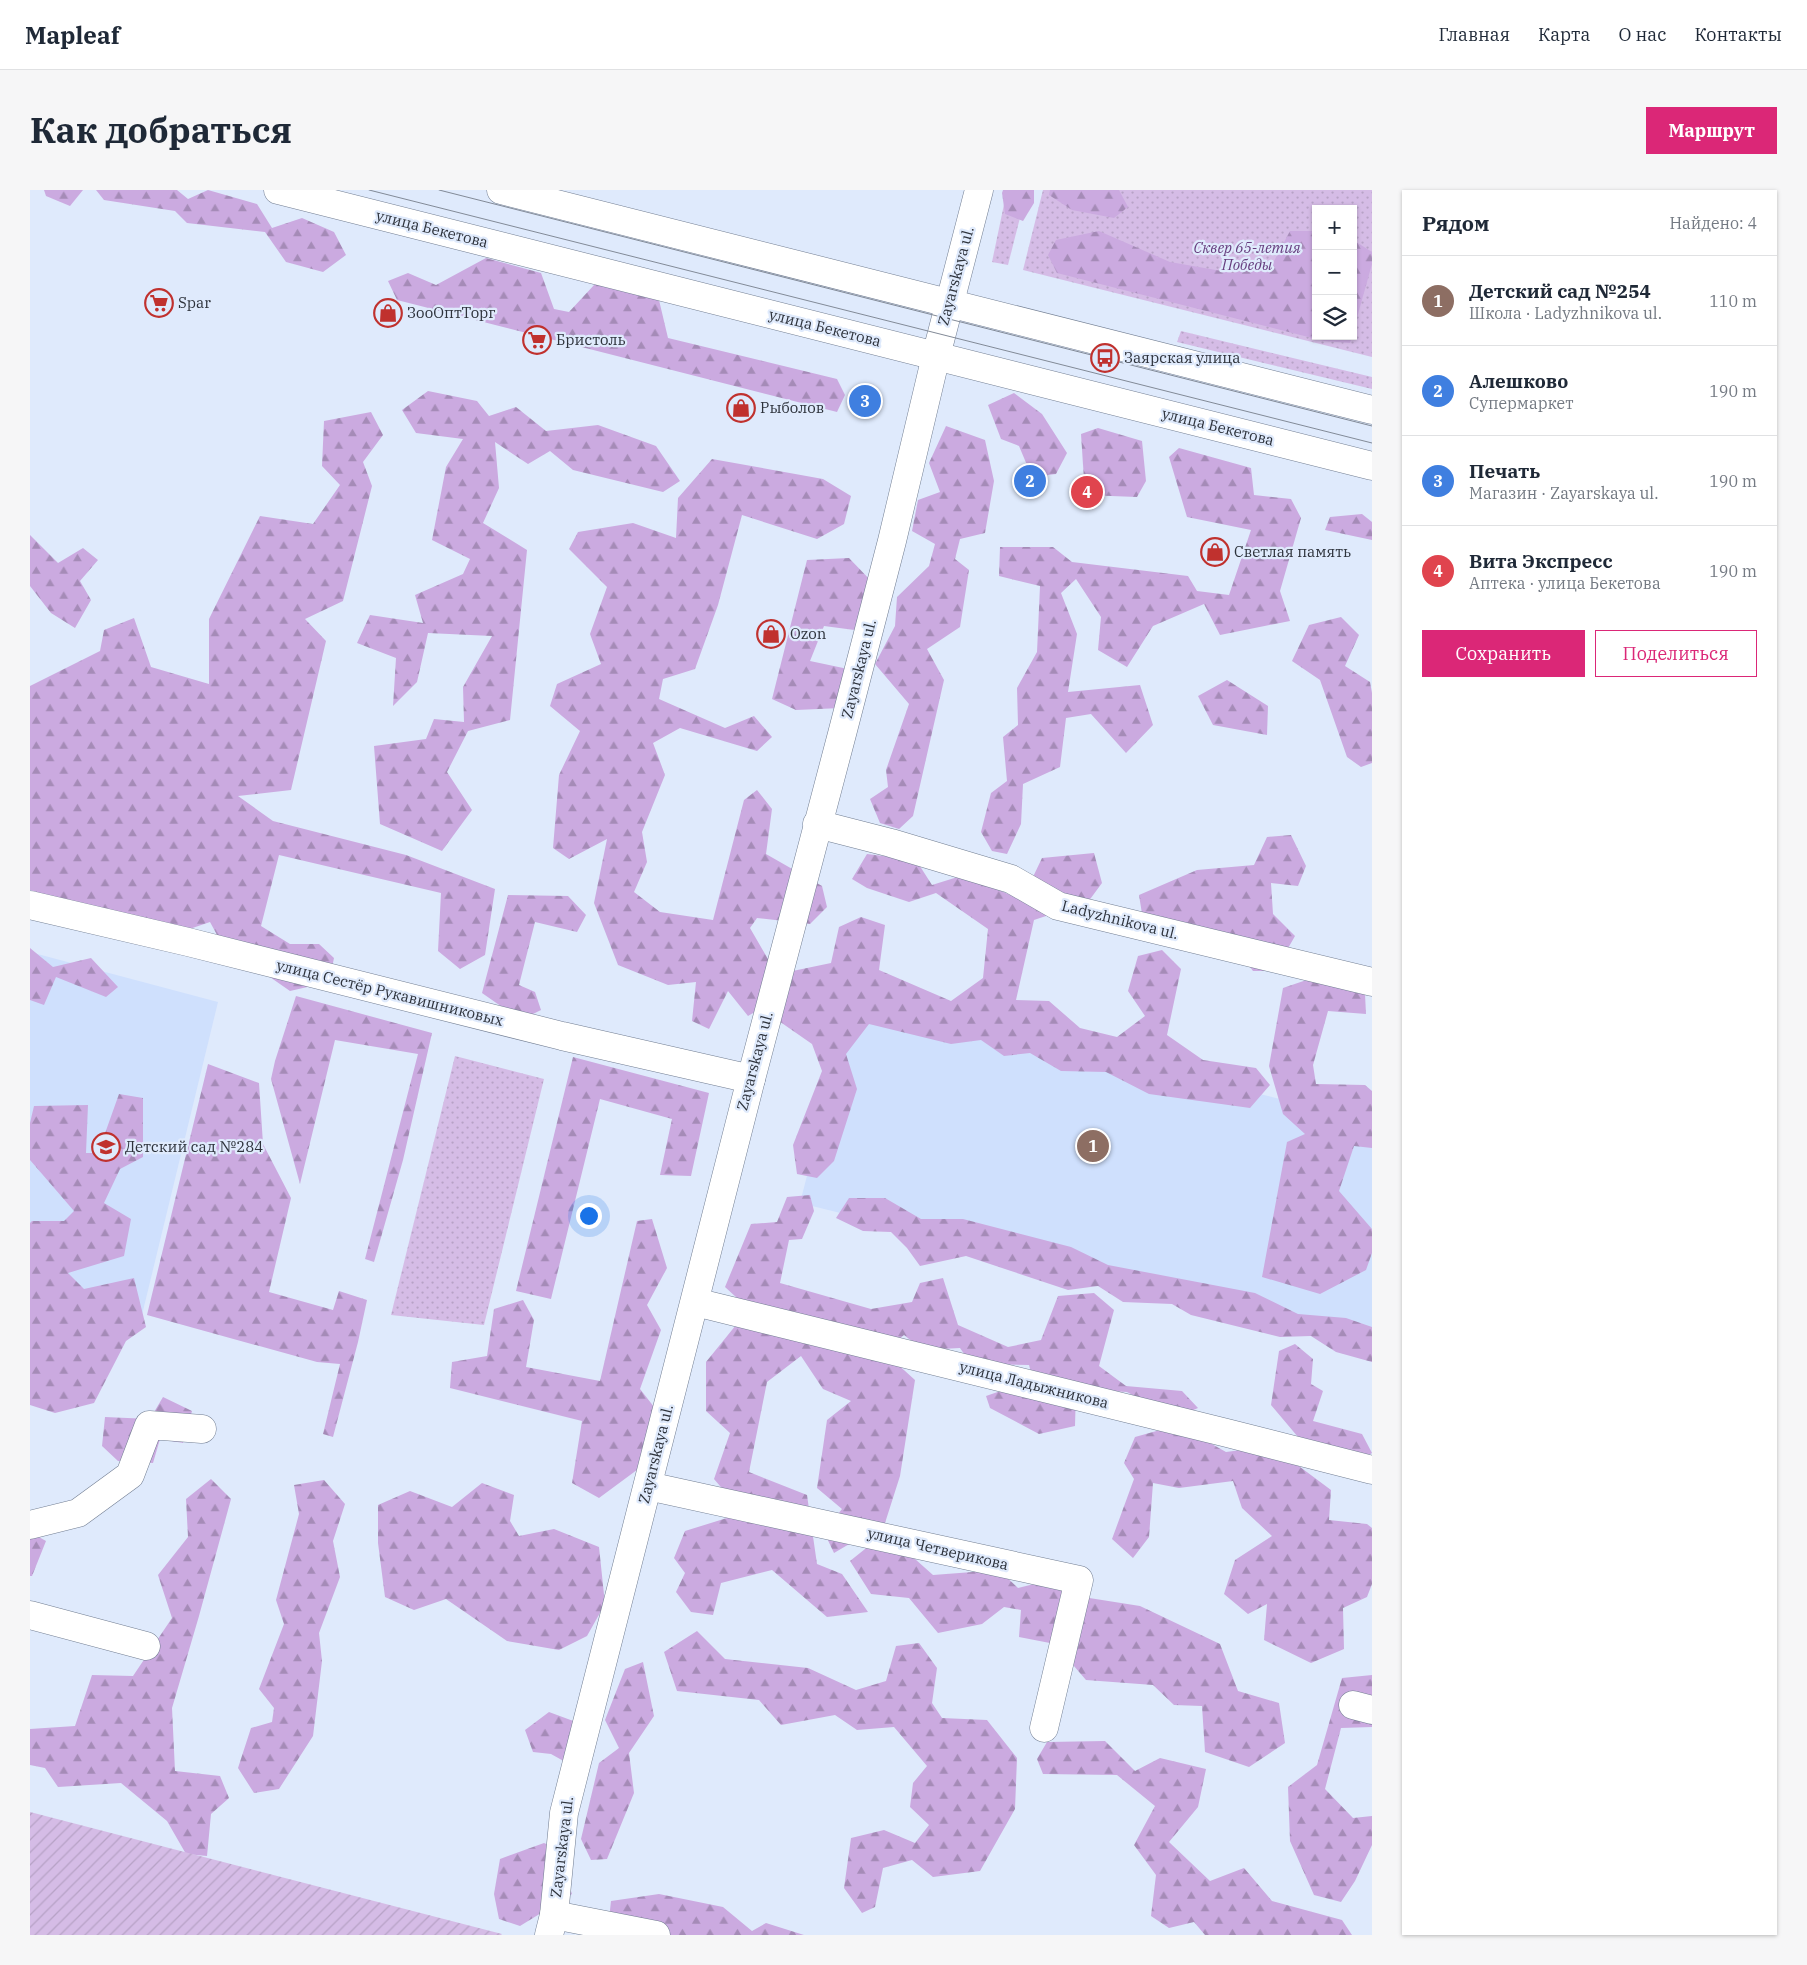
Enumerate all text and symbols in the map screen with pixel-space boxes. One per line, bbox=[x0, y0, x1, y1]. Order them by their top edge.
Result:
text: Mapleaf bbox=[25, 19, 120, 51]
text: Главная bbox=[1438, 23, 1510, 46]
text: Карта bbox=[1538, 23, 1590, 46]
text: О нас bbox=[1618, 23, 1666, 46]
text: Контакты bbox=[1694, 23, 1782, 46]
text: Как добраться bbox=[30, 107, 292, 153]
button: Маршрут bbox=[1646, 107, 1777, 154]
street label: улица Бекетова bbox=[374, 205, 490, 252]
map controls bbox=[1312, 205, 1357, 340]
button: + bbox=[1312, 205, 1357, 250]
text: Рядом bbox=[1422, 209, 1490, 237]
text: Найдено: 4 bbox=[1669, 213, 1757, 233]
street label: Zayarskaya ul. bbox=[933, 224, 978, 328]
park label: Сквер 65-летия Победы bbox=[1193, 238, 1301, 274]
button: − bbox=[1312, 250, 1357, 295]
text: Детский сад №254 bbox=[1469, 279, 1651, 303]
supermarket icon: Spar bbox=[144, 288, 174, 318]
text: 1 bbox=[1433, 291, 1443, 311]
text: 110 m bbox=[1709, 291, 1757, 311]
place label: Spar bbox=[178, 293, 211, 312]
button: layers bbox=[1312, 295, 1357, 340]
shop icon: ЗооОптТорг bbox=[373, 298, 403, 328]
place label: ЗооОптТорг bbox=[407, 303, 496, 322]
text: Школа · Ladyzhnikova ul. bbox=[1469, 303, 1662, 323]
street label: улица Бекетова bbox=[767, 304, 883, 351]
supermarket icon: Бристоль bbox=[522, 325, 552, 355]
place label: Бристоль bbox=[556, 330, 626, 349]
bus stop icon: Заярская улица bbox=[1090, 343, 1120, 373]
place label: Заярская улица bbox=[1124, 348, 1240, 367]
text: Алешково bbox=[1469, 369, 1568, 393]
text: 2 bbox=[1433, 381, 1443, 401]
text: 190 m bbox=[1709, 381, 1757, 401]
pin: 3 bbox=[849, 382, 881, 420]
shop icon: Рыболов bbox=[726, 393, 756, 423]
text: Супермаркет bbox=[1469, 393, 1574, 413]
place label: Рыболов bbox=[760, 398, 824, 417]
street label: улица Бекетова bbox=[1160, 403, 1276, 450]
text: Печать bbox=[1469, 459, 1540, 483]
pin: 2 bbox=[1014, 462, 1046, 500]
text: 3 bbox=[1433, 471, 1443, 491]
text: 190 m bbox=[1709, 471, 1757, 491]
pin: 4 bbox=[1071, 473, 1103, 511]
text: Магазин · Zayarskaya ul. bbox=[1469, 483, 1659, 503]
shop icon: Светлая память bbox=[1200, 537, 1230, 567]
place label: Светлая память bbox=[1234, 542, 1351, 561]
text: Вита Экспресс bbox=[1469, 549, 1613, 573]
text: 4 bbox=[1433, 561, 1443, 581]
text: 190 m bbox=[1709, 561, 1757, 581]
text: Аптека · улица Бекетова bbox=[1469, 573, 1661, 593]
street label: Zayarskaya ul. bbox=[837, 617, 880, 721]
shop icon: Ozon bbox=[756, 619, 786, 649]
place label: Ozon bbox=[790, 624, 827, 643]
button: Сохранить bbox=[1422, 630, 1585, 677]
button: Поделиться bbox=[1595, 630, 1757, 677]
street label: Ladyzhnikova ul. bbox=[1060, 896, 1181, 943]
street label: улица Сестёр Рукавишниковых bbox=[275, 955, 506, 1030]
street label: Zayarskaya ul. bbox=[732, 1009, 777, 1113]
pin: 1 bbox=[1077, 1127, 1109, 1165]
school or university icon: Детский сад №284 bbox=[91, 1132, 121, 1162]
place label: Детский сад №284 bbox=[125, 1137, 263, 1156]
your location bbox=[576, 1203, 602, 1229]
street label: улица Ладыжникова bbox=[958, 1357, 1111, 1412]
street label: Zayarskaya ul. bbox=[634, 1402, 677, 1506]
street label: улица Четверикова bbox=[866, 1523, 1010, 1574]
street label: Zayarskaya ul. bbox=[546, 1795, 577, 1899]

